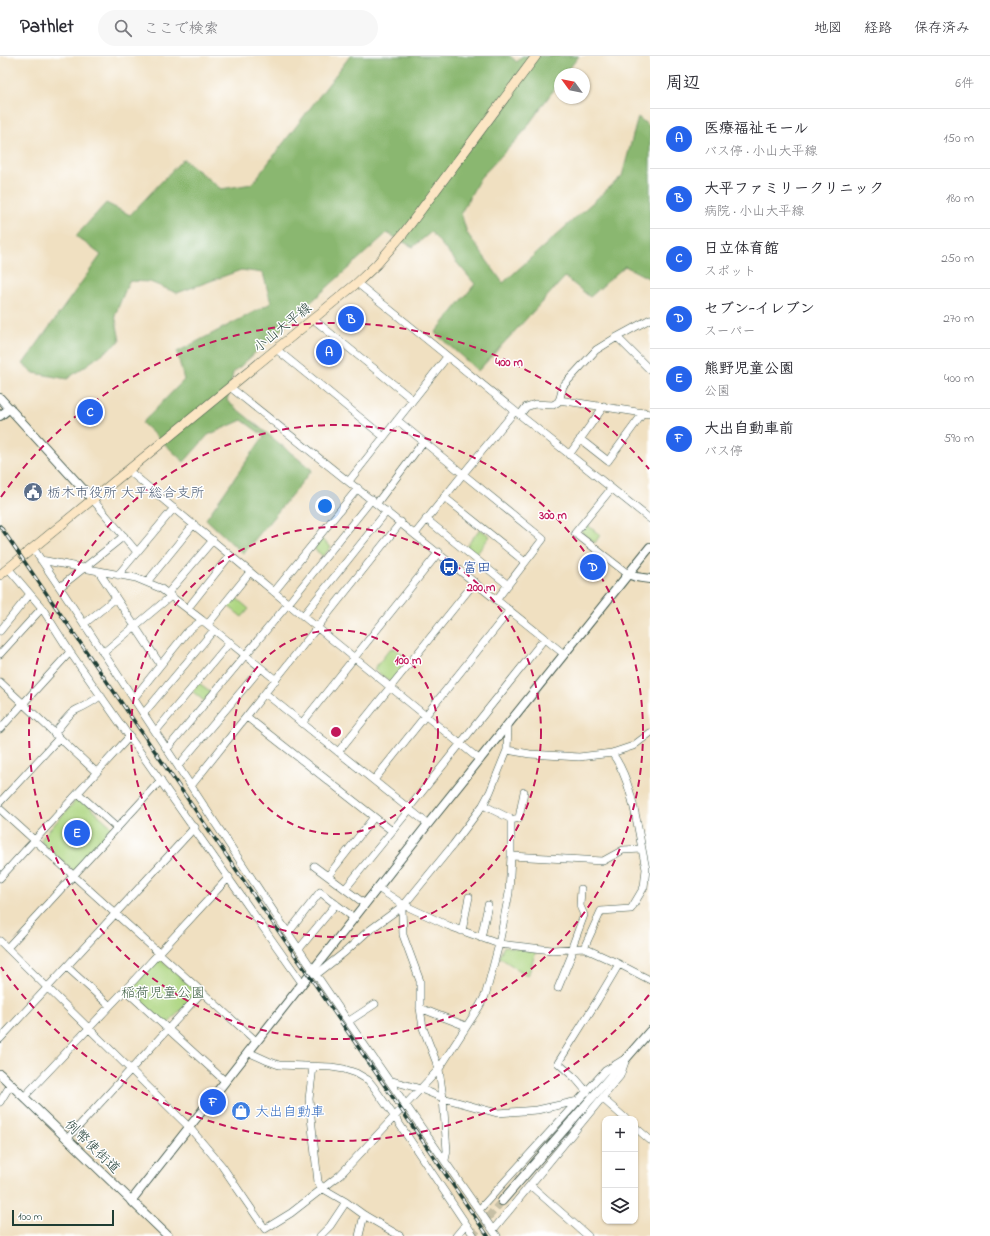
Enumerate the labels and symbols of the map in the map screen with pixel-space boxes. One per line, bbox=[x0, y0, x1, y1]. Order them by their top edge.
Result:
north arrow bbox=[554, 68, 590, 104]
street label: 小山大平線 bbox=[249, 298, 317, 358]
pin: B bbox=[338, 304, 364, 334]
pin: A bbox=[316, 337, 342, 367]
text: 400 m bbox=[494, 354, 523, 372]
pin: C bbox=[77, 397, 103, 427]
public building icon: 栃木市役所 大平総合支所 bbox=[22, 481, 44, 503]
place label: 栃木市役所 大平総合支所 bbox=[47, 483, 205, 504]
your location bbox=[315, 496, 335, 516]
text: 300 m bbox=[538, 507, 568, 525]
pin: D bbox=[580, 552, 606, 582]
bus stop icon: 富田 bbox=[438, 556, 460, 578]
place label: 富田 bbox=[463, 558, 491, 579]
text: 200 m bbox=[466, 579, 496, 597]
text: 100 m bbox=[395, 652, 422, 670]
centre of rings bbox=[329, 725, 343, 739]
pin: E bbox=[64, 818, 90, 848]
park label: 稲荷児童公園 bbox=[121, 983, 205, 1004]
pin: F bbox=[200, 1087, 226, 1117]
shop icon: 大出自動車 bbox=[230, 1100, 252, 1122]
place label: 大出自動車 bbox=[255, 1102, 325, 1123]
street label: 例幣使街道 bbox=[59, 1115, 124, 1179]
scale bar bbox=[12, 1208, 114, 1227]

